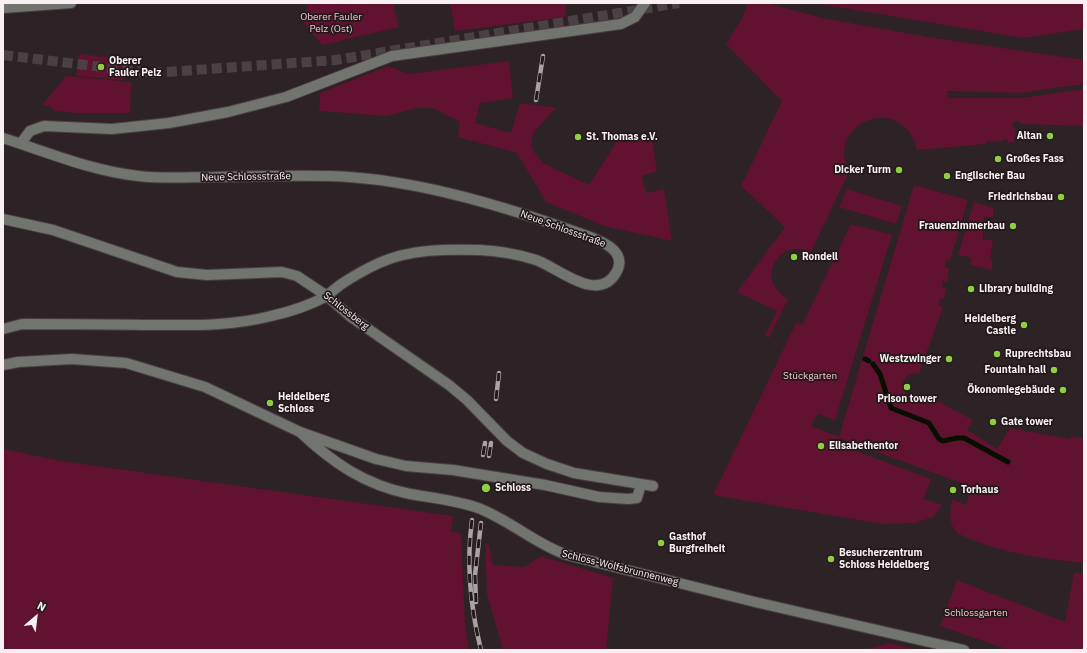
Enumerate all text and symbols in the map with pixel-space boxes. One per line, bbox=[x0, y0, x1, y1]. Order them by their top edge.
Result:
park label: Oberer Fauler Pelz (Ost) bbox=[300, 11, 362, 34]
place label: Oberer Fauler Pelz bbox=[109, 55, 161, 78]
marker: Oberer Fauler Pelz bbox=[96, 62, 106, 72]
place label: Altan bbox=[1017, 130, 1042, 142]
place label: St. Thomas e.V. bbox=[586, 131, 658, 143]
marker: Altan bbox=[1045, 131, 1055, 141]
marker: St. Thomas e.V. bbox=[573, 132, 583, 142]
place label: Großes Fass bbox=[1006, 153, 1064, 165]
marker: Großes Fass bbox=[993, 154, 1003, 164]
place label: Dicker Turm bbox=[834, 164, 891, 176]
marker: Dicker Turm bbox=[894, 165, 904, 175]
street label: Neue Schlossstraße bbox=[201, 170, 291, 184]
place label: Englischer Bau bbox=[955, 170, 1025, 182]
marker: Englischer Bau bbox=[942, 171, 952, 181]
place label: Friedrichsbau bbox=[988, 191, 1053, 203]
marker: Friedrichsbau bbox=[1056, 192, 1066, 202]
street label: Neue Schlossstraße bbox=[519, 208, 607, 250]
place label: Frauenzimmerbau bbox=[919, 220, 1005, 232]
marker: Frauenzimmerbau bbox=[1008, 221, 1018, 231]
place label: Rondell bbox=[802, 251, 838, 263]
marker: Rondell bbox=[789, 252, 799, 262]
place label: Library building bbox=[979, 283, 1053, 295]
marker: Library building bbox=[966, 284, 976, 294]
street label: Schlossberg bbox=[321, 289, 371, 333]
place label: Heidelberg Castle bbox=[964, 313, 1016, 336]
marker: Heidelberg Castle bbox=[1019, 320, 1029, 330]
place label: Ruprechtsbau bbox=[1005, 348, 1071, 360]
marker: Ruprechtsbau bbox=[992, 349, 1002, 359]
place label: Westzwinger bbox=[880, 353, 941, 365]
marker: Westzwinger bbox=[944, 354, 954, 364]
place label: Fountain hall bbox=[985, 364, 1046, 376]
marker: Fountain hall bbox=[1049, 365, 1059, 375]
park label: Stückgarten bbox=[783, 370, 837, 382]
marker: Prison tower bbox=[902, 382, 912, 392]
place label: Ökonomiegebäude bbox=[967, 384, 1055, 396]
marker: Ökonomiegebäude bbox=[1058, 385, 1068, 395]
place label: Heidelberg Schloss bbox=[278, 391, 330, 414]
place label: Prison tower bbox=[877, 393, 937, 405]
marker: Heidelberg Schloss bbox=[265, 398, 275, 408]
place label: Gate tower bbox=[1001, 416, 1053, 428]
marker: Gate tower bbox=[988, 417, 998, 427]
place label: Elisabethentor bbox=[829, 440, 898, 452]
marker: Elisabethentor bbox=[816, 441, 826, 451]
marker: Schloss bbox=[480, 482, 492, 494]
place label: Schloss bbox=[495, 482, 531, 494]
place label: Torhaus bbox=[961, 484, 999, 496]
marker: Torhaus bbox=[948, 485, 958, 495]
place label: Gasthof Burgfreiheit bbox=[669, 531, 725, 554]
marker: Gasthof Burgfreiheit bbox=[656, 538, 666, 548]
place label: Besucherzentrum Schloss Heidelberg bbox=[839, 547, 929, 570]
street label: Schloss-Wolfsbrunnenweg bbox=[561, 548, 679, 588]
marker: Besucherzentrum Schloss Heidelberg bbox=[826, 554, 836, 564]
north arrow bbox=[16, 597, 56, 637]
text: N bbox=[35, 598, 48, 614]
park label: Schlossgarten bbox=[944, 607, 1008, 619]

